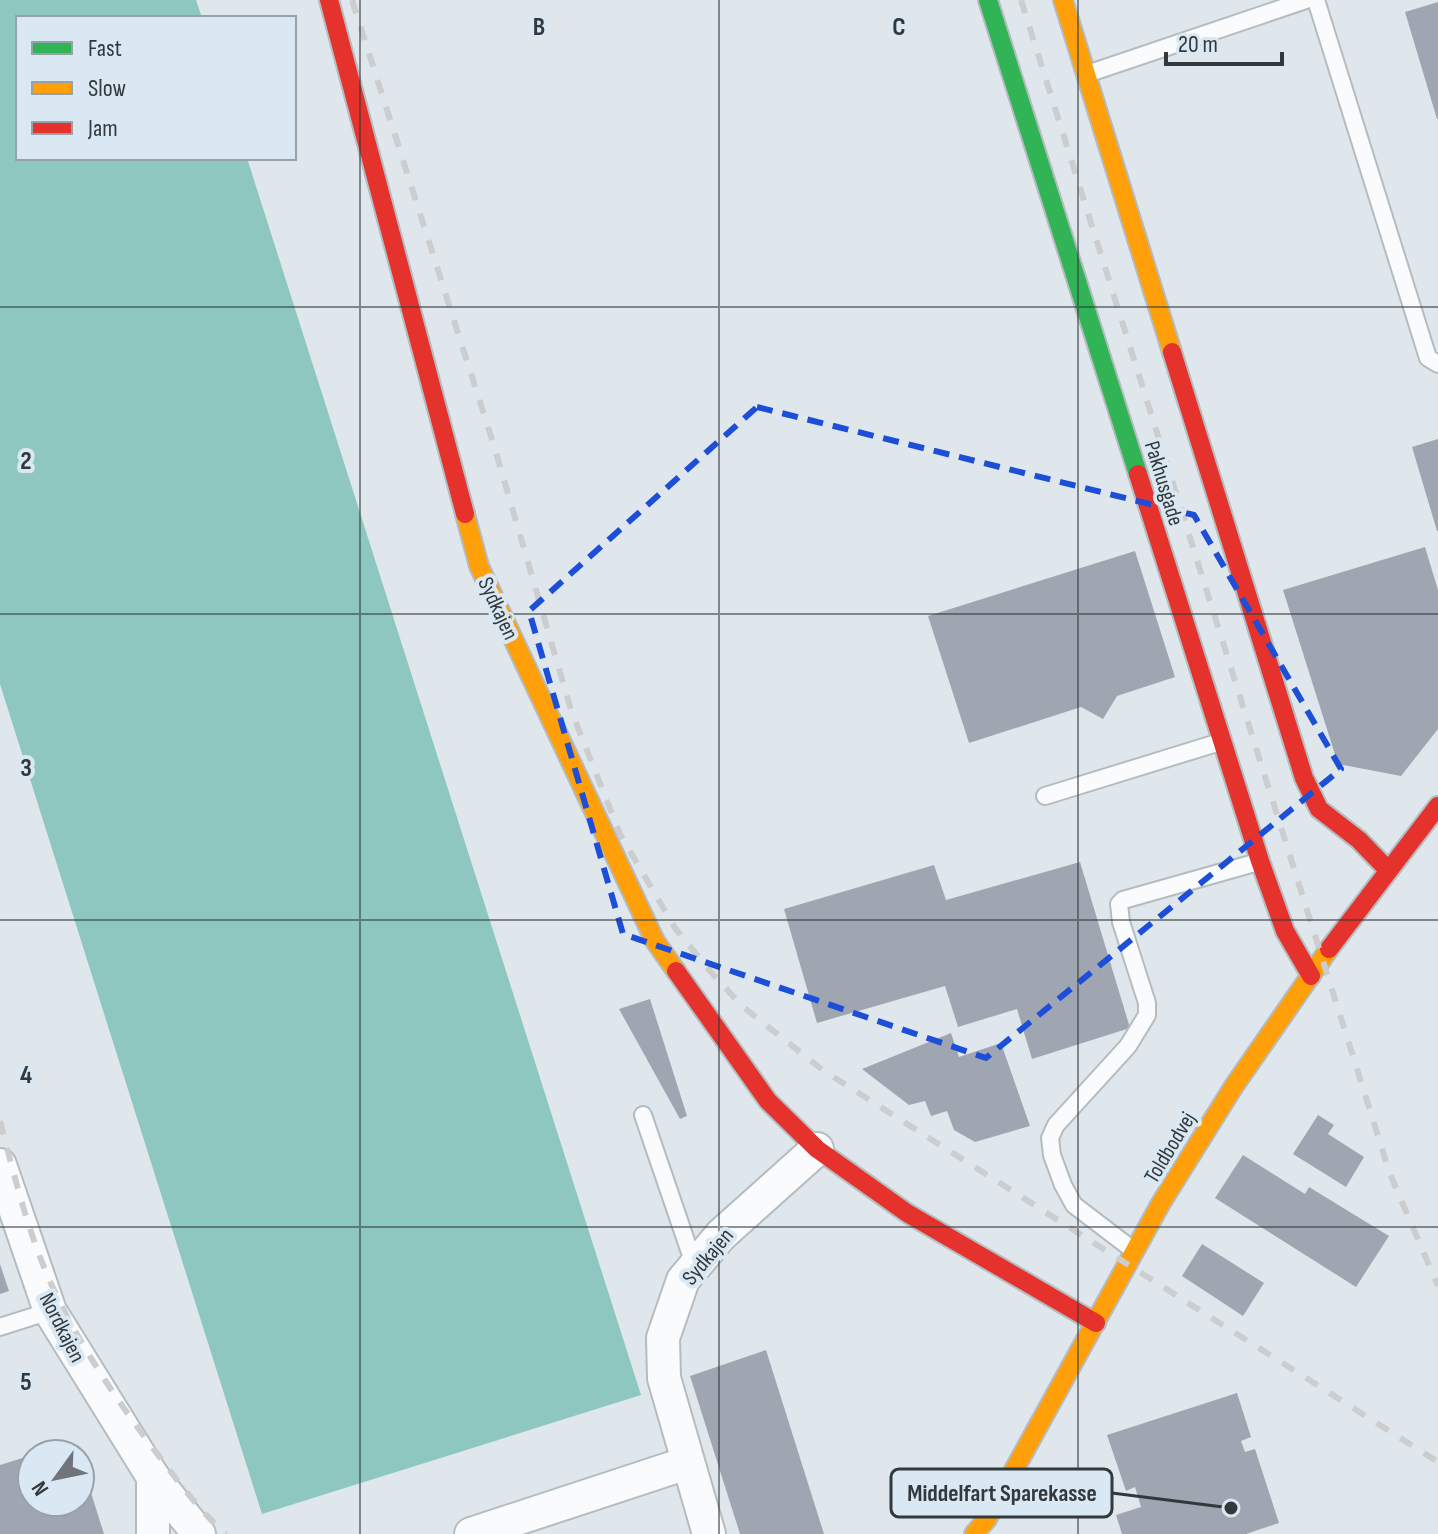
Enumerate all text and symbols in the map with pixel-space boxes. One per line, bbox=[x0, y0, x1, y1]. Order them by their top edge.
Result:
text: B bbox=[533, 12, 545, 43]
text: C bbox=[892, 12, 906, 43]
legend bbox=[16, 16, 296, 160]
scale bar bbox=[1166, 16, 1282, 66]
text: 20 m bbox=[1178, 30, 1218, 59]
text: Fast bbox=[88, 34, 122, 63]
text: Slow bbox=[88, 74, 126, 103]
text: Jam bbox=[87, 114, 118, 143]
street label: Pakhusgade bbox=[1138, 438, 1189, 529]
text: 2 bbox=[20, 446, 32, 477]
street label: Sydkajen bbox=[471, 573, 524, 644]
text: 3 bbox=[20, 753, 32, 784]
text: 4 bbox=[20, 1060, 32, 1091]
street label: Toldbodvej bbox=[1139, 1107, 1202, 1188]
street label: Sydkajen bbox=[677, 1223, 740, 1291]
street label: Nordkajen bbox=[33, 1288, 91, 1367]
text: 5 bbox=[20, 1367, 32, 1398]
north arrow bbox=[16, 1438, 96, 1518]
callout: Middelfart Sparekasse bbox=[891, 1469, 1112, 1517]
text: N bbox=[26, 1476, 55, 1500]
text: Middelfart Sparekasse bbox=[907, 1479, 1097, 1508]

